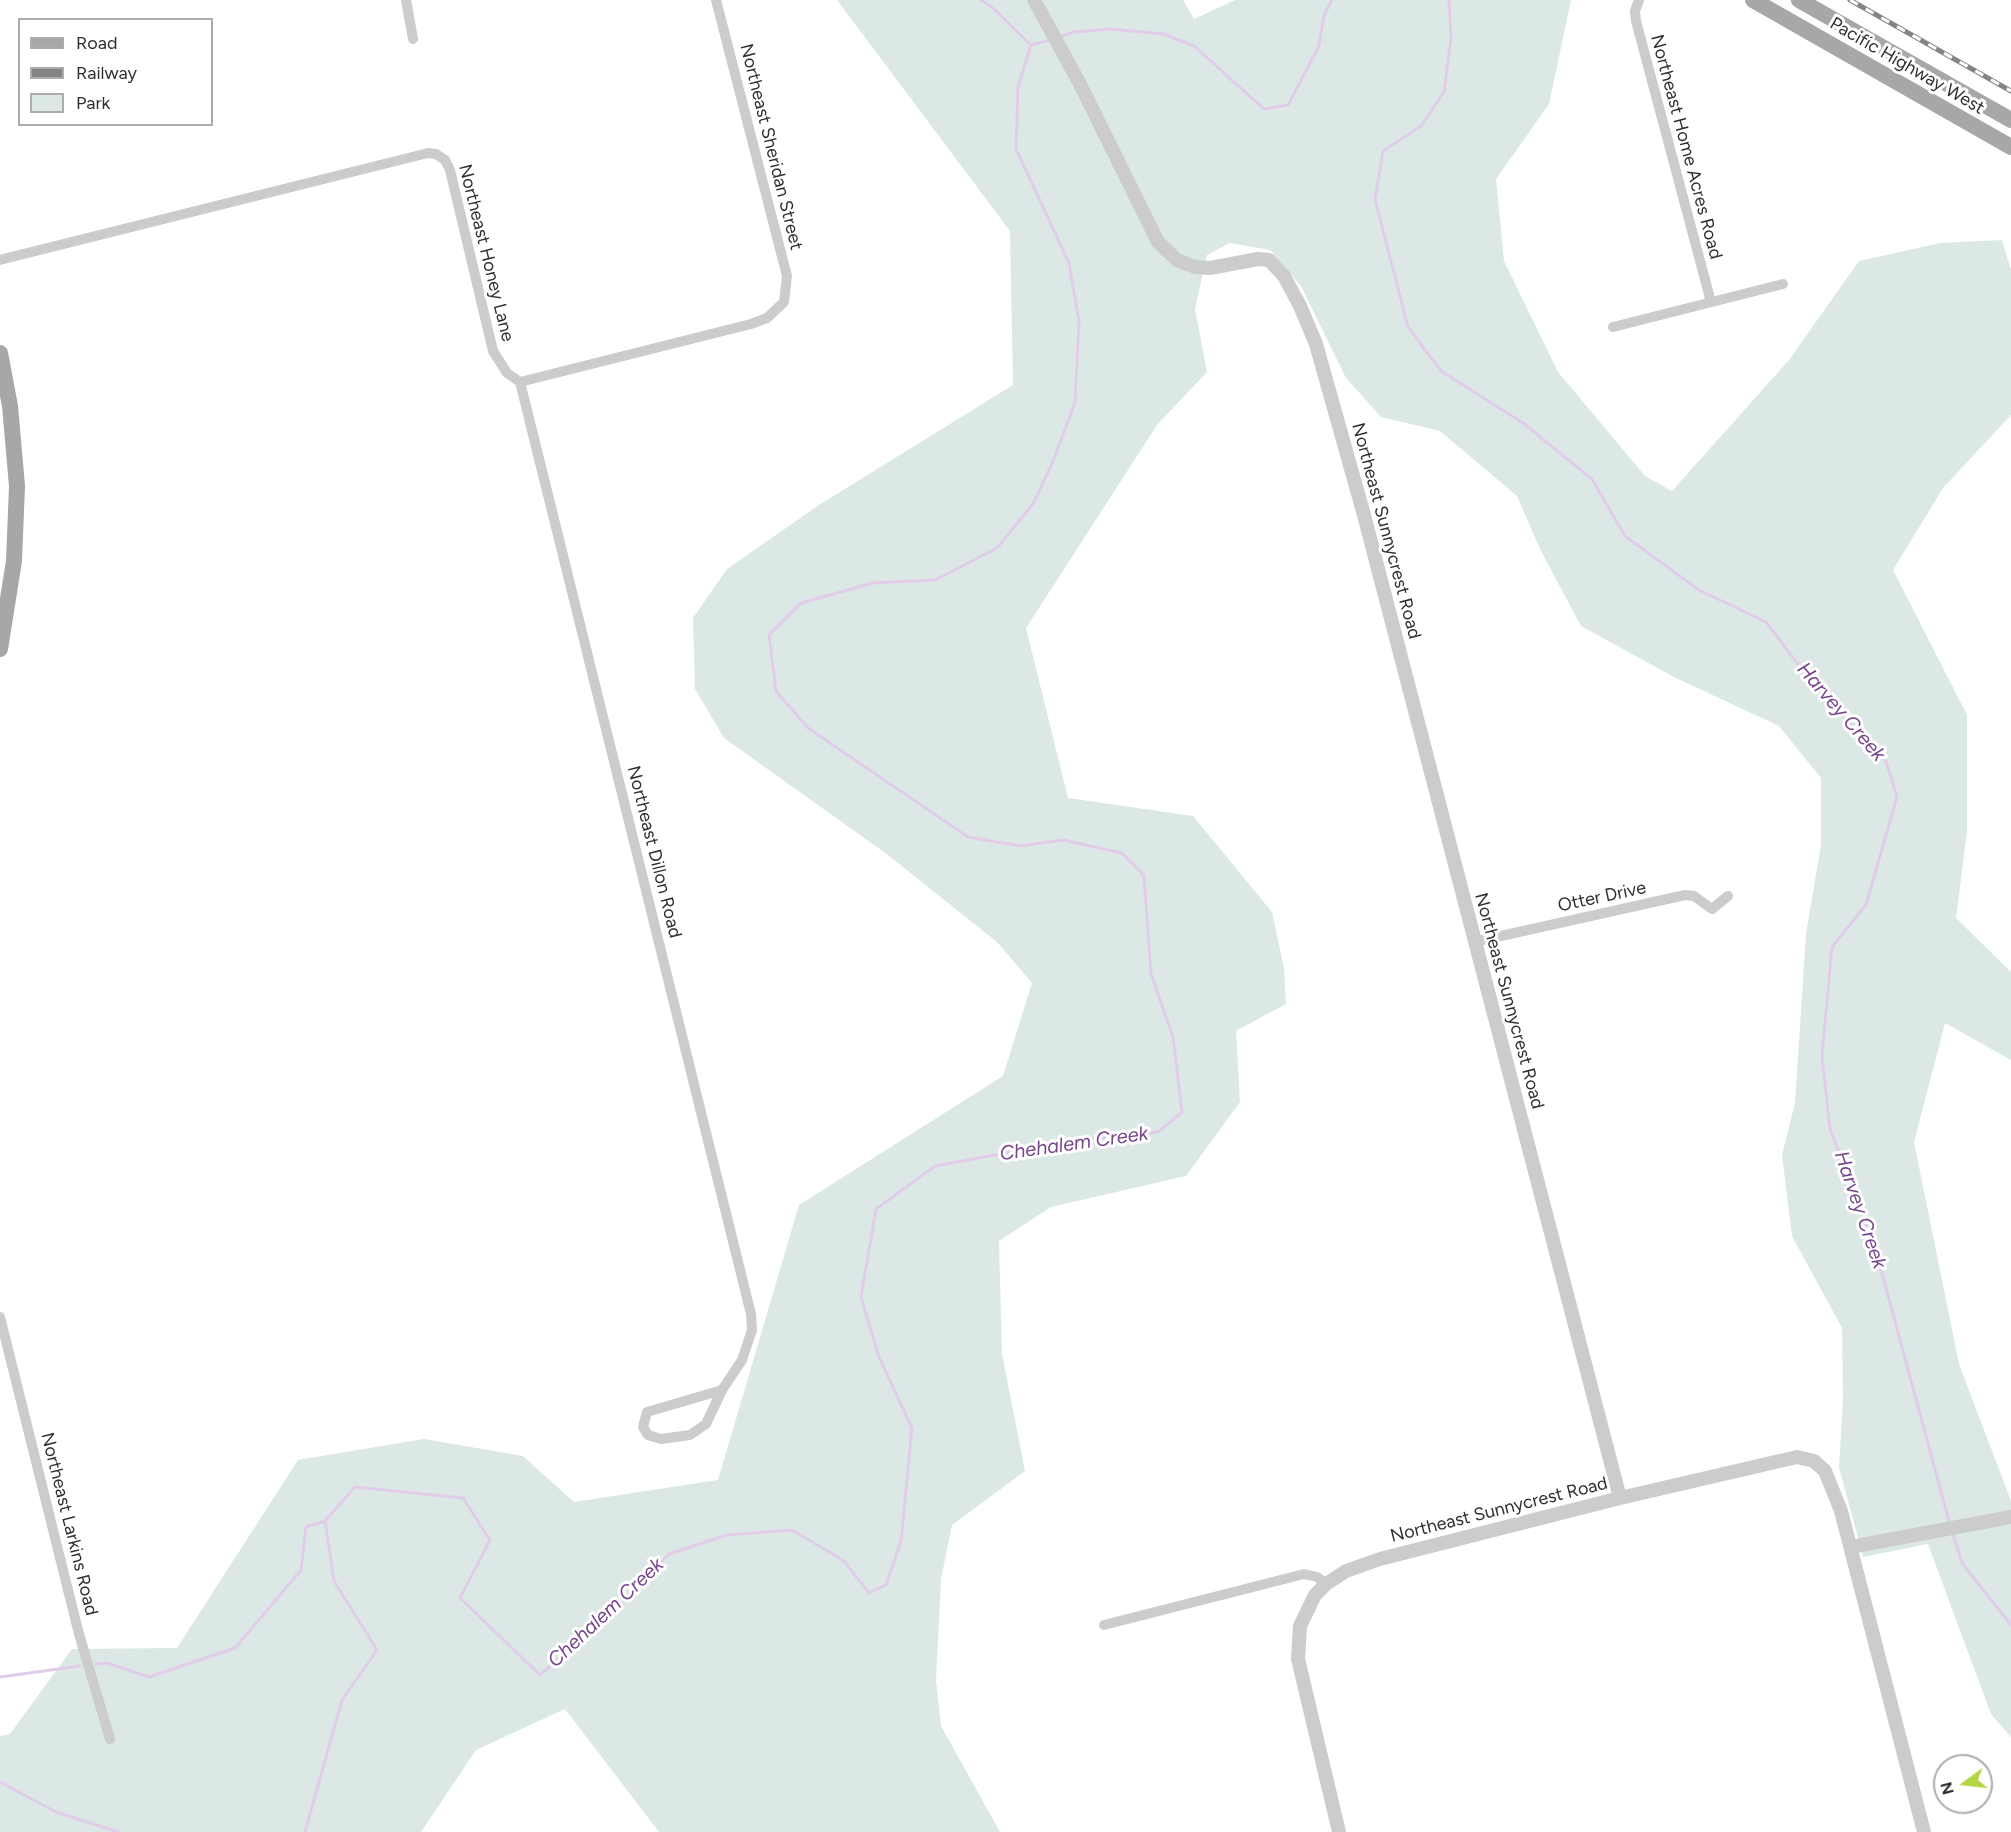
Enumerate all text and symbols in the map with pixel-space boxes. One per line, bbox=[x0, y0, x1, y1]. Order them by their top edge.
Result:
street label: Pacific Highway West bbox=[1826, 13, 1988, 119]
legend bbox=[18, 18, 213, 126]
text: Road bbox=[76, 32, 117, 54]
street label: Northeast Home Acres Road bbox=[1646, 32, 1726, 262]
street label: Northeast Sheridan Street bbox=[735, 42, 807, 252]
text: Railway bbox=[76, 62, 137, 84]
text: Park bbox=[76, 92, 110, 114]
street label: Northeast Honey Lane bbox=[454, 162, 518, 344]
street label: Northeast Sunnycrest Road bbox=[1347, 421, 1425, 641]
water label: Harvey Creek bbox=[1792, 658, 1890, 766]
street label: Northeast Dillon Road bbox=[622, 764, 686, 940]
street label: Otter Drive bbox=[1556, 877, 1648, 917]
street label: Northeast Sunnycrest Road bbox=[1470, 891, 1548, 1111]
water label: Chehalem Creek bbox=[998, 1122, 1150, 1166]
water label: Harvey Creek bbox=[1829, 1148, 1891, 1272]
street label: Northeast Larkins Road bbox=[36, 1430, 102, 1618]
street label: Northeast Sunnycrest Road bbox=[1388, 1473, 1610, 1547]
water label: Chehalem Creek bbox=[543, 1553, 669, 1673]
north arrow bbox=[1933, 1754, 1993, 1814]
text: N bbox=[1936, 1780, 1958, 1797]

